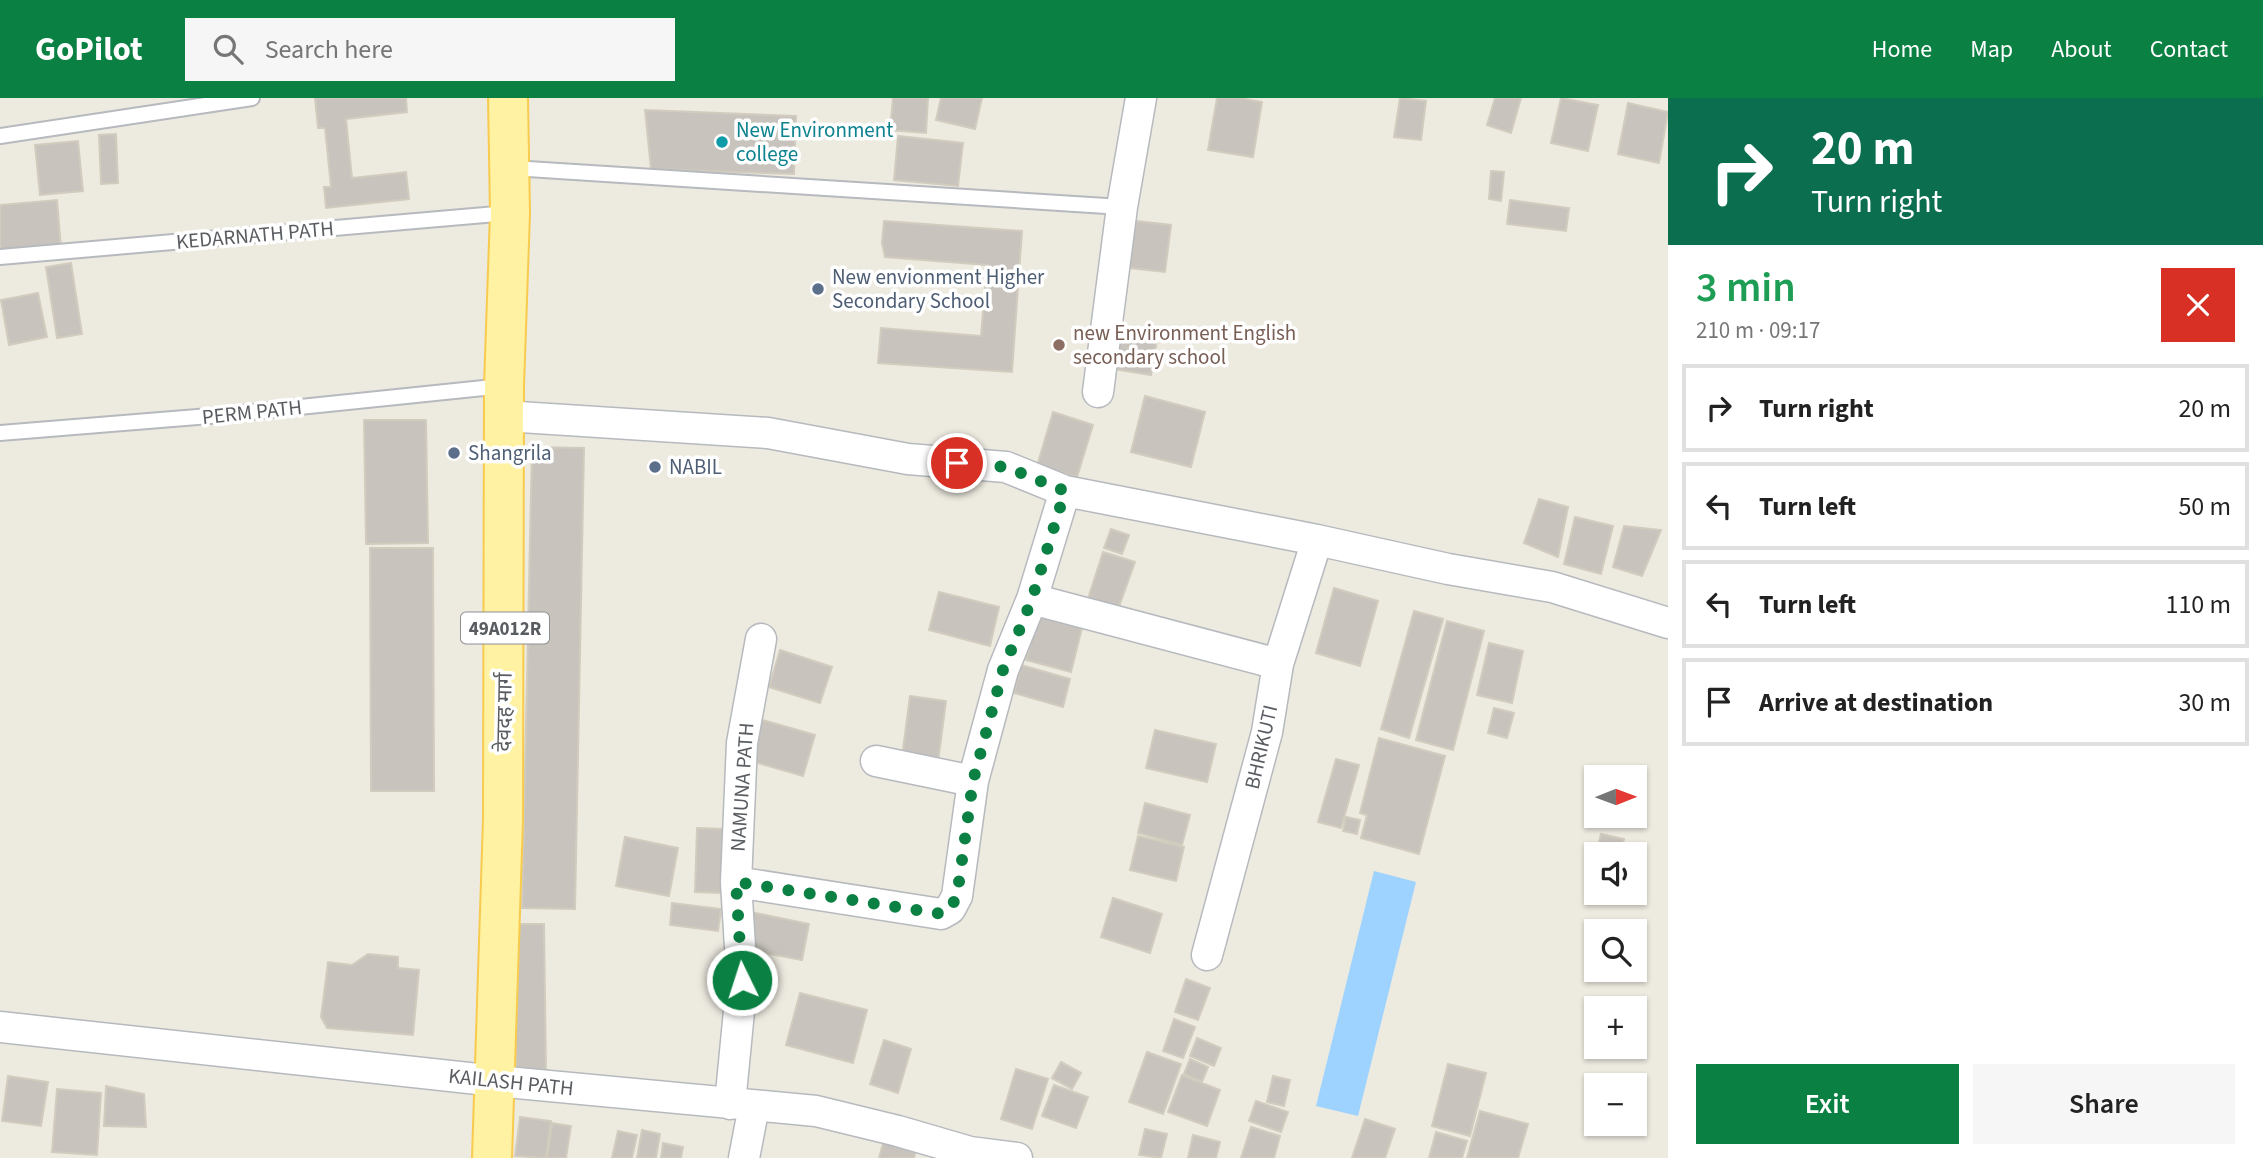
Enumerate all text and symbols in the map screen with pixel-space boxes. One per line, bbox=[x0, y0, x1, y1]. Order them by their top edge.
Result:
search box bbox=[185, 18, 675, 81]
text: GoPilot bbox=[35, 26, 143, 73]
icon: search bbox=[209, 30, 247, 68]
text: Search here bbox=[265, 31, 393, 68]
text: Home bbox=[1872, 32, 1932, 67]
text: Map bbox=[1970, 32, 2013, 67]
text: About bbox=[2051, 32, 2112, 67]
text: Contact bbox=[2150, 32, 2228, 67]
text: 20 m bbox=[1811, 114, 1915, 184]
place label: New Environment college bbox=[736, 115, 893, 169]
icon: right bbox=[1696, 126, 1787, 217]
marker: New Environment college bbox=[714, 134, 730, 150]
text: Turn right bbox=[1811, 179, 1942, 225]
street label: KEDARNATH PATH bbox=[175, 213, 335, 257]
text: 3 min bbox=[1696, 258, 1796, 318]
place label: New envionment Higher Secondary School bbox=[832, 262, 1045, 316]
button: close bbox=[2161, 268, 2235, 342]
marker: New envionment Higher Secondary School bbox=[810, 281, 826, 297]
text: 210 m · 09:17 bbox=[1696, 314, 1820, 347]
place label: new Environment English secondary school bbox=[1073, 318, 1296, 372]
marker: new Environment English secondary school bbox=[1051, 337, 1067, 353]
icon: right bbox=[1700, 389, 1738, 427]
text: Turn right bbox=[1759, 390, 1874, 427]
text: 20 m bbox=[2178, 390, 2231, 427]
street label: PERM PATH bbox=[200, 392, 304, 432]
pin bbox=[927, 433, 987, 493]
place label: Shangrila bbox=[468, 438, 552, 468]
icon: arrive bbox=[938, 444, 976, 482]
marker: Shangrila bbox=[446, 445, 462, 461]
place label: NABIL bbox=[669, 452, 722, 482]
marker: NABIL bbox=[647, 459, 663, 475]
icon: left bbox=[1700, 487, 1738, 525]
text: Turn left bbox=[1759, 488, 1856, 525]
text: 50 m bbox=[2178, 488, 2231, 525]
icon: left bbox=[1700, 585, 1738, 623]
text: Turn left bbox=[1759, 586, 1856, 623]
text: 110 m bbox=[2165, 586, 2231, 623]
road number: 49A012R bbox=[461, 612, 549, 643]
street label: देवदह मार्ग bbox=[488, 671, 520, 752]
icon: arrive bbox=[1700, 683, 1738, 721]
text: Arrive at destination bbox=[1759, 684, 1993, 721]
text: 30 m bbox=[2178, 684, 2231, 721]
street label: BHRIKUTI bbox=[1237, 702, 1285, 792]
street label: NAMUNA PATH bbox=[723, 722, 761, 852]
north arrow bbox=[1584, 765, 1647, 828]
map controls bbox=[1584, 765, 1647, 1136]
button: sound bbox=[1584, 842, 1647, 905]
button: search bbox=[1584, 919, 1647, 982]
position arrow bbox=[705, 943, 779, 1017]
button: + bbox=[1584, 996, 1647, 1059]
street label: KAILASH PATH bbox=[447, 1061, 575, 1103]
button: Exit bbox=[1696, 1064, 1959, 1144]
button: Share bbox=[1973, 1064, 2235, 1144]
button: − bbox=[1584, 1073, 1647, 1136]

